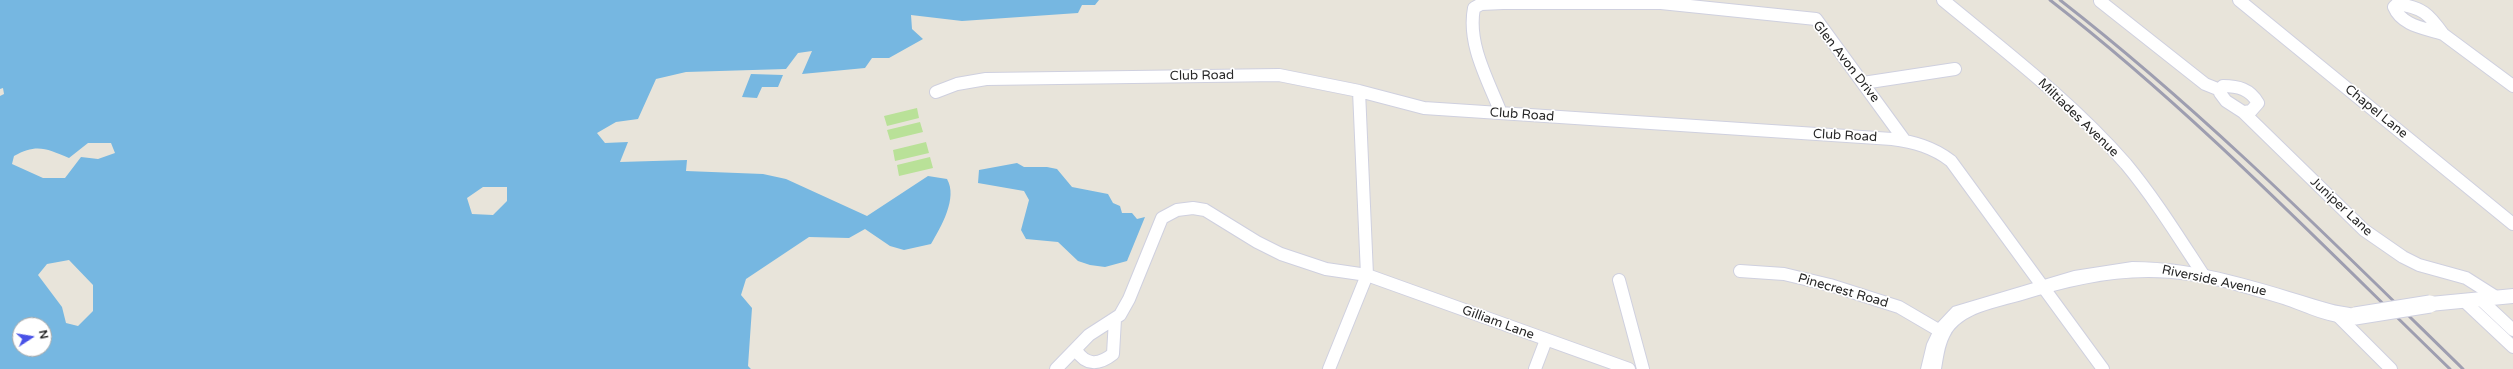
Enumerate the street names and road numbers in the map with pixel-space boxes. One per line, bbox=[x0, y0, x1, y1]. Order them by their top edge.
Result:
street label: Glen Avon Drive bbox=[1809, 18, 1883, 106]
street label: Club Road bbox=[1170, 68, 1234, 84]
street label: Miltiades Avenue bbox=[2034, 76, 2122, 160]
street label: Chapel Lane bbox=[2341, 82, 2411, 142]
street label: Club Road bbox=[1489, 105, 1555, 125]
street label: Club Road bbox=[1812, 127, 1878, 145]
street label: Juniper Lane bbox=[2307, 174, 2375, 240]
street label: Riverside Avenue bbox=[2160, 262, 2268, 300]
street label: Pinecrest Road bbox=[1796, 271, 1890, 311]
street label: Gilliam Lane bbox=[1460, 303, 1536, 343]

